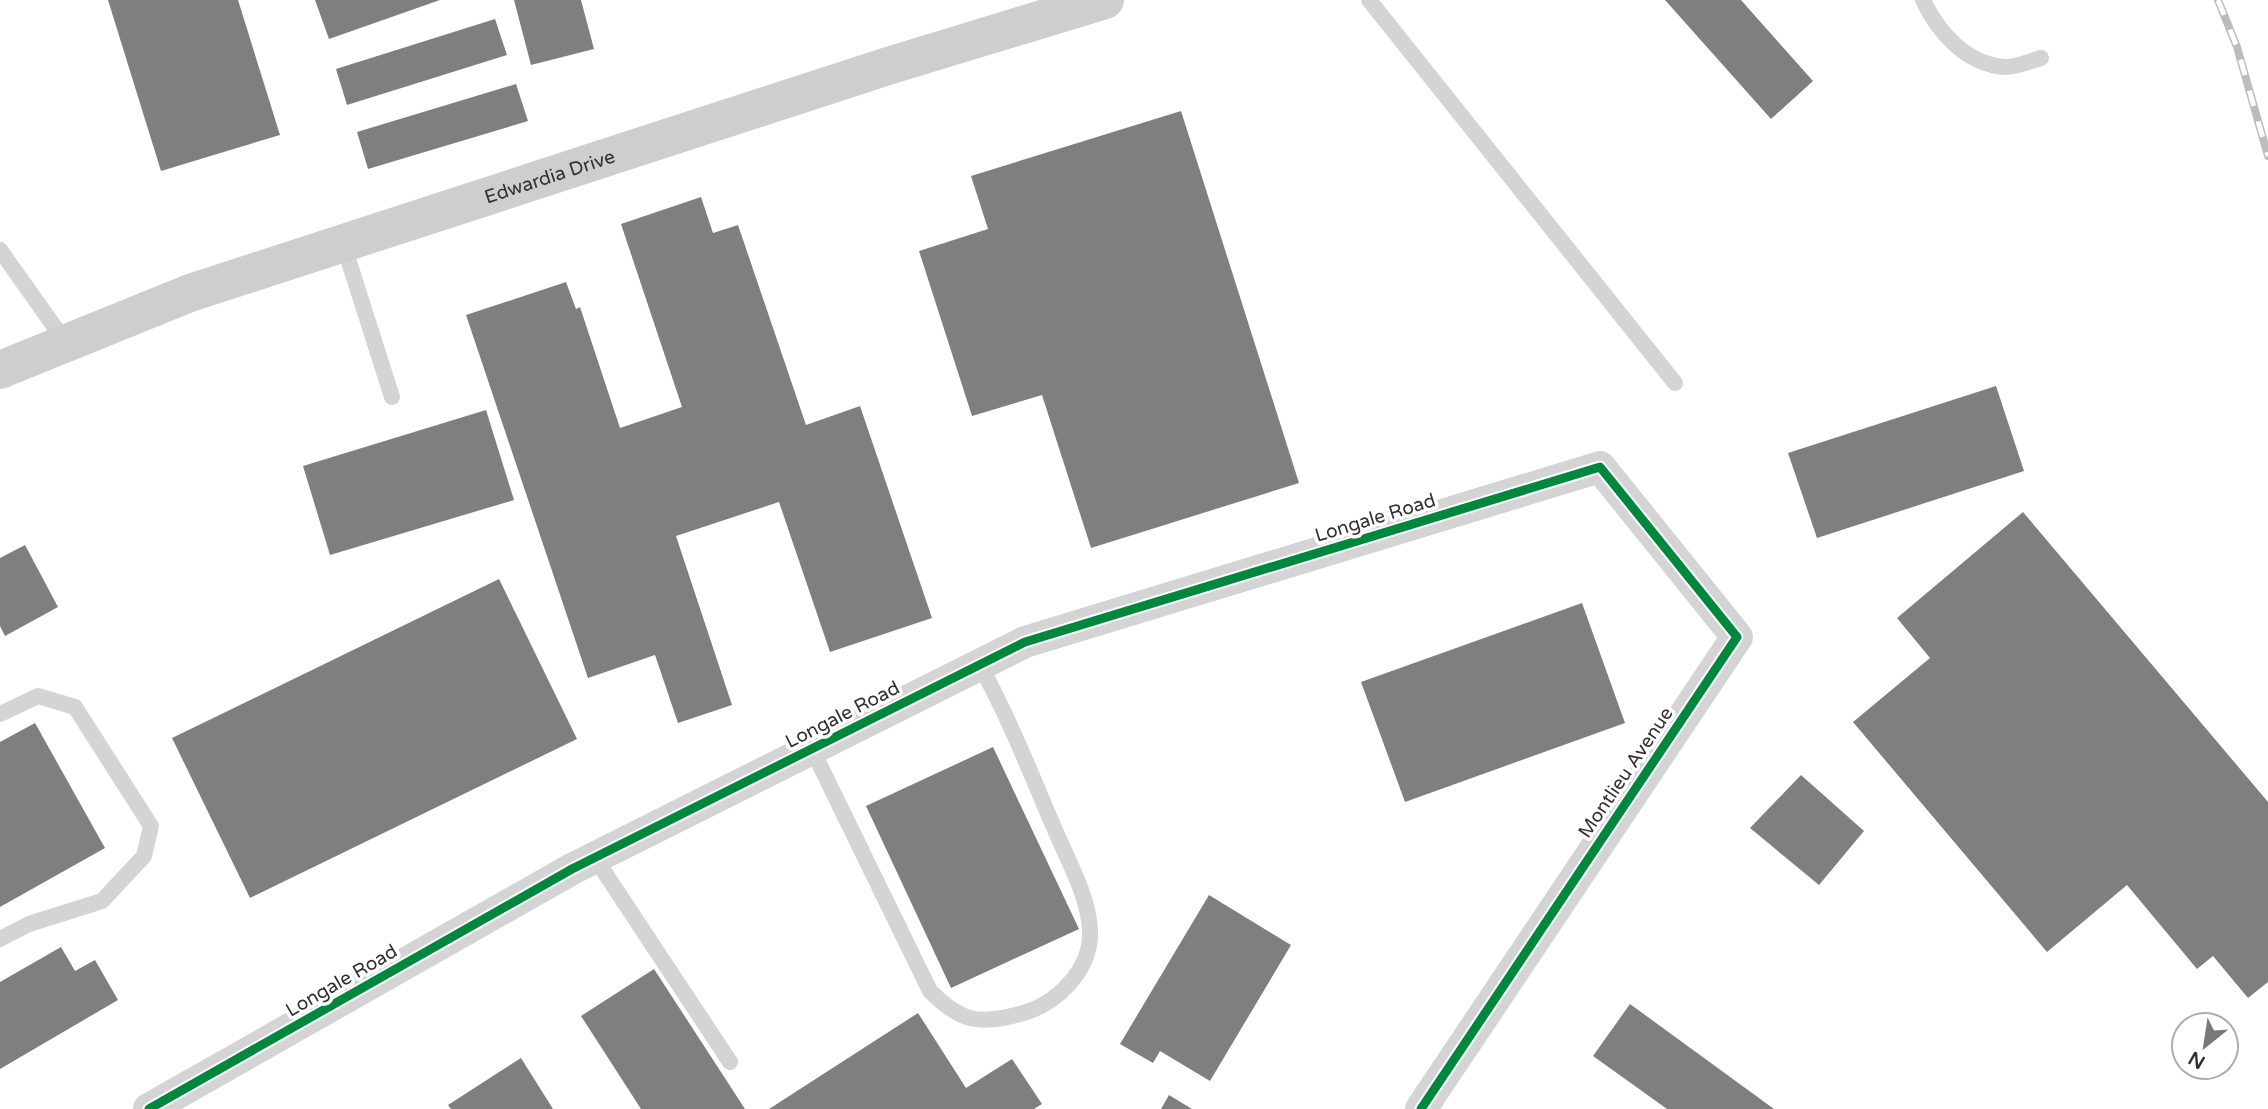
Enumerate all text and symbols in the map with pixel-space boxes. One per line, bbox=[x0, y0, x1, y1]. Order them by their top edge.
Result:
street label: Edwardia Drive bbox=[482, 146, 618, 208]
street label: Longale Road bbox=[1312, 489, 1438, 547]
street label: Longale Road bbox=[782, 677, 903, 753]
street label: Montlieu Avenue bbox=[1574, 703, 1678, 842]
street label: Longale Road bbox=[282, 940, 401, 1022]
north arrow bbox=[2170, 1011, 2240, 1081]
text: N bbox=[2185, 1047, 2209, 1073]

